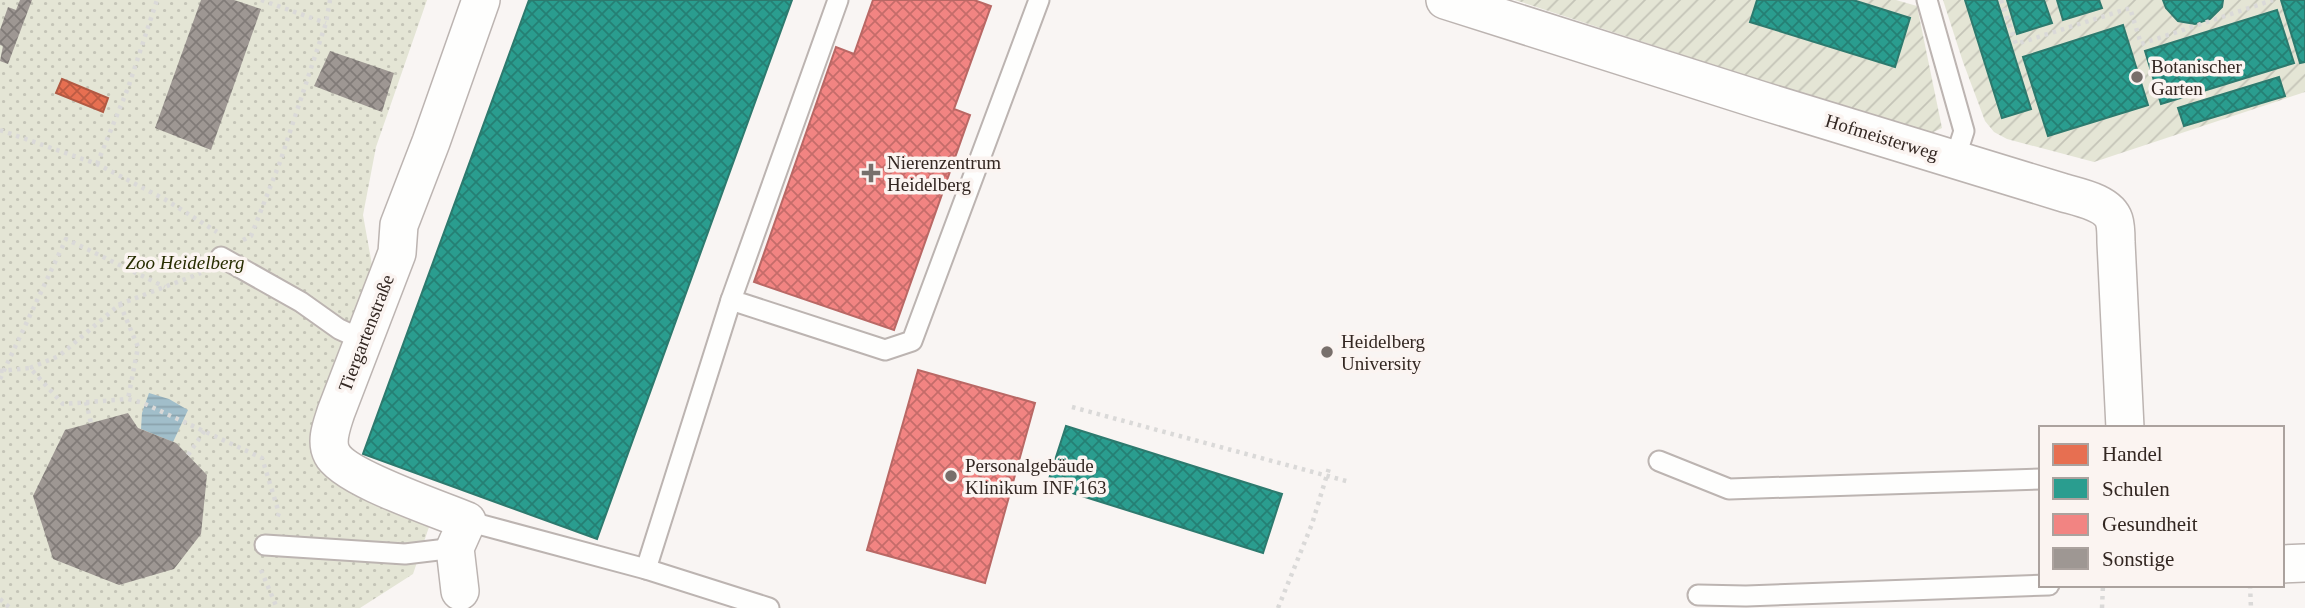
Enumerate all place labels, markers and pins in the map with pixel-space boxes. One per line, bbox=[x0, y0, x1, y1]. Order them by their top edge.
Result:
place label: Botanischer Garten bbox=[2151, 56, 2242, 99]
marker: Botanischer Garten bbox=[2129, 69, 2145, 85]
place label: Nierenzentrum Heidelberg bbox=[887, 152, 1001, 195]
marker: Nierenzentrum Heidelberg bbox=[861, 163, 881, 183]
place label: Heidelberg University bbox=[1341, 331, 1426, 374]
marker: Heidelberg University bbox=[1319, 344, 1335, 360]
place label: Personalgebäude Klinikum INF 163 bbox=[965, 455, 1106, 498]
marker: Personalgebäude Klinikum INF 163 bbox=[943, 468, 959, 484]

